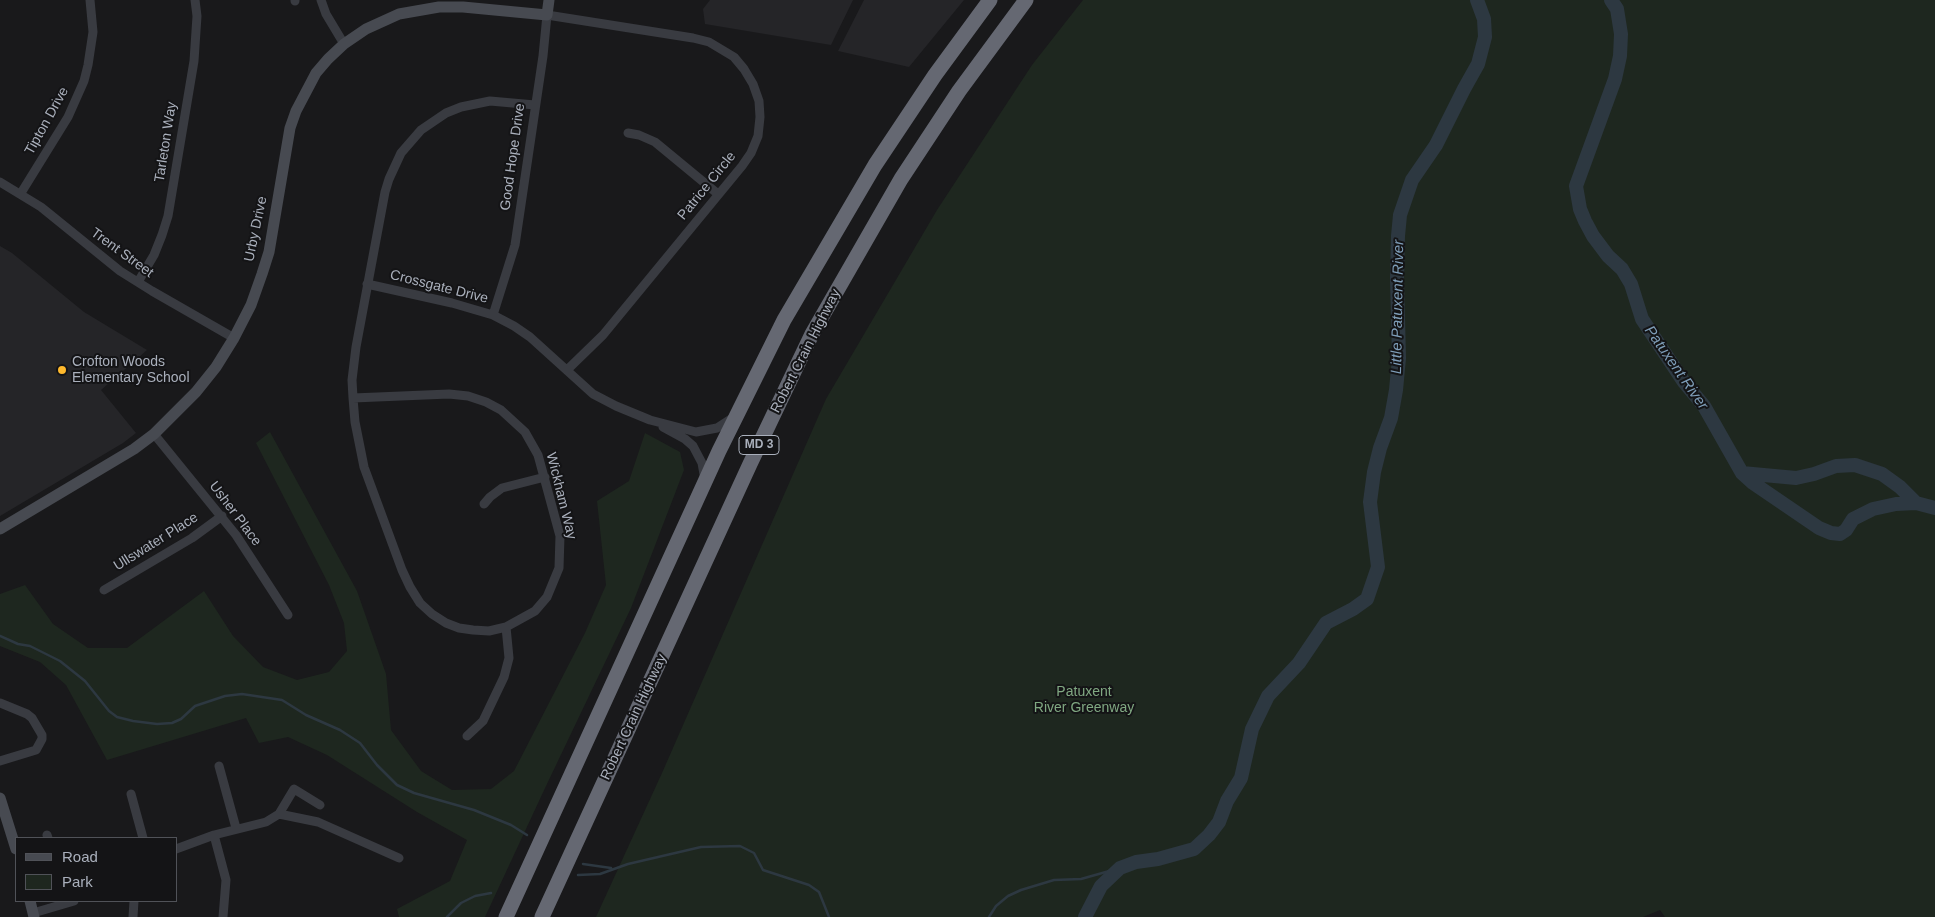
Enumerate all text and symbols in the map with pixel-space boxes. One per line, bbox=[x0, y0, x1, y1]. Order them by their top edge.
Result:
street label: Tipton Drive bbox=[21, 84, 73, 158]
street label: Tarleton Way bbox=[151, 101, 181, 183]
street label: Good Hope Drive bbox=[497, 102, 529, 212]
street label: Patrice Circle bbox=[674, 148, 740, 224]
street label: Urby Drive bbox=[241, 195, 271, 263]
street label: Trent Street bbox=[87, 225, 157, 281]
water label: Little Patuxent River bbox=[1388, 240, 1408, 374]
street label: Crossgate Drive bbox=[388, 267, 490, 307]
street label: Robert Crain Highway bbox=[767, 286, 845, 416]
water label: Patuxent River bbox=[1640, 323, 1712, 413]
place label: Crofton Woods Elementary School bbox=[72, 354, 190, 387]
marker: Crofton Woods Elementary School bbox=[56, 364, 68, 376]
road number: MD 3 bbox=[739, 436, 779, 454]
street label: Wickham Way bbox=[542, 451, 580, 541]
street label: Usher Place bbox=[205, 478, 265, 550]
street label: Ullswater Place bbox=[111, 509, 201, 575]
street label: Robert Crain Highway bbox=[597, 651, 671, 783]
park label: Patuxent River Greenway bbox=[1034, 684, 1134, 716]
legend bbox=[15, 837, 178, 902]
text: Road bbox=[62, 848, 98, 865]
text: Park bbox=[62, 873, 93, 890]

